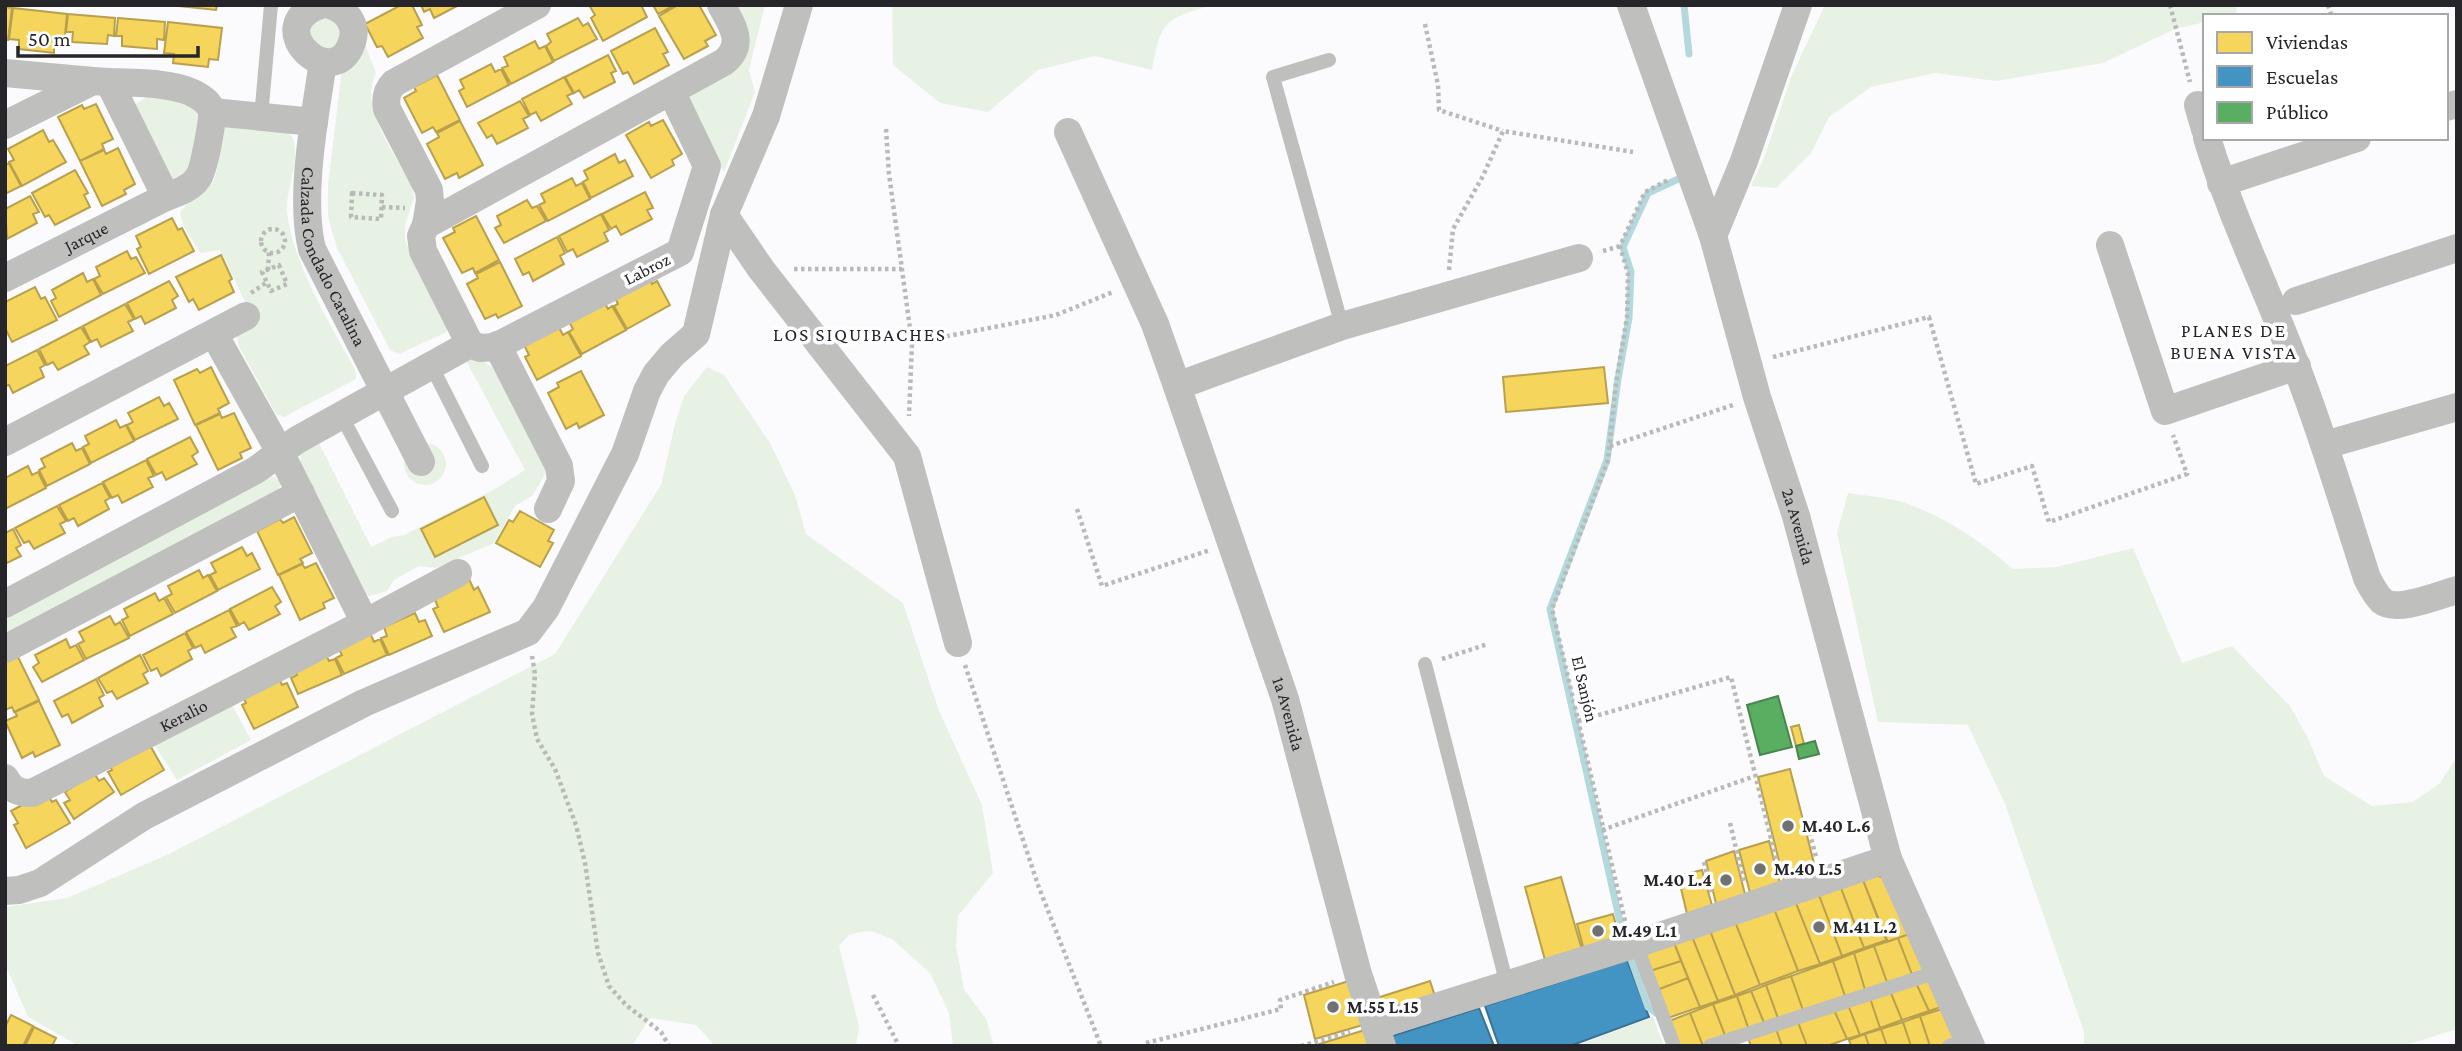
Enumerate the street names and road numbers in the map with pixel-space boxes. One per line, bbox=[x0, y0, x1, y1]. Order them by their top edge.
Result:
street label: Calzada Condado Catalina bbox=[297, 166, 370, 349]
street label: Jarque bbox=[59, 218, 112, 257]
street label: Labroz bbox=[621, 249, 674, 289]
street label: 2a Avenida bbox=[1778, 486, 1819, 567]
street label: El Sanjón bbox=[1567, 654, 1602, 725]
street label: 1a Avenida bbox=[1268, 674, 1308, 753]
street label: Keralio bbox=[156, 695, 211, 736]

